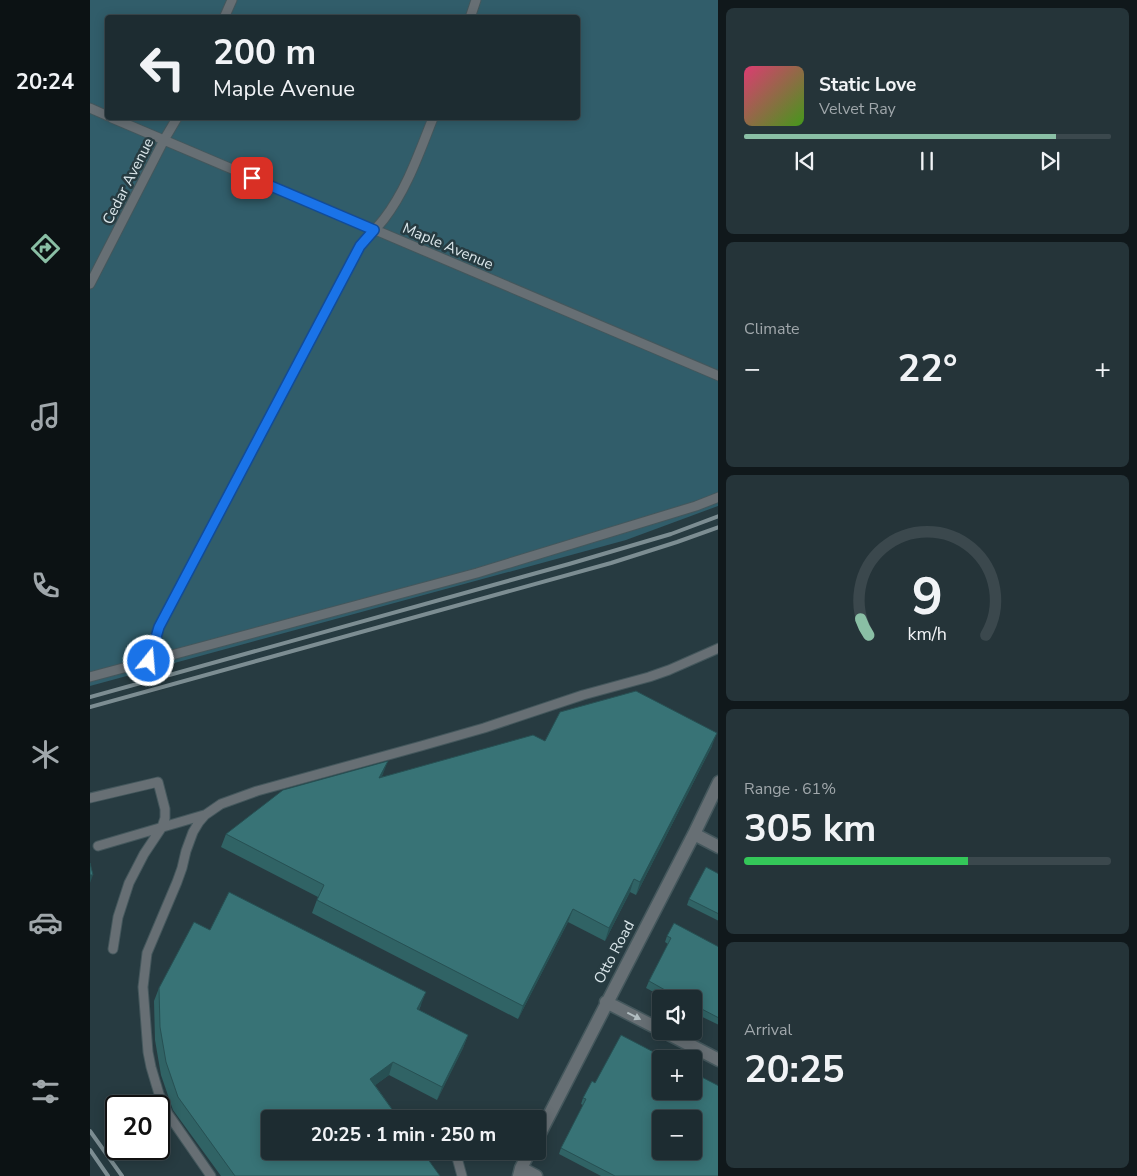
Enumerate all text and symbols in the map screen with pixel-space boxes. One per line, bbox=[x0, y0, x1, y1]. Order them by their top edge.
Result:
text: 200 m bbox=[213, 29, 316, 76]
icon: left bbox=[130, 35, 195, 100]
text: 20:24 bbox=[16, 67, 74, 97]
text: Static Love bbox=[819, 72, 916, 98]
text: Maple Avenue bbox=[213, 74, 355, 104]
text: Velvet Ray bbox=[819, 98, 896, 120]
street label: Cedar Avenue bbox=[98, 134, 158, 228]
icon: previous bbox=[791, 147, 819, 175]
icon: pause bbox=[913, 147, 941, 175]
icon: next bbox=[1036, 147, 1064, 175]
pin bbox=[231, 157, 273, 199]
icon: arrive bbox=[238, 164, 266, 192]
street label: Maple Avenue bbox=[400, 218, 496, 274]
icon: directions bbox=[28, 231, 63, 266]
text: Climate bbox=[744, 318, 799, 340]
text: 22° bbox=[897, 343, 958, 394]
text: − bbox=[744, 350, 761, 388]
text: + bbox=[1094, 350, 1111, 388]
icon: music bbox=[28, 399, 63, 434]
text: 9 bbox=[912, 561, 943, 632]
icon: phone bbox=[28, 568, 63, 603]
text: km/h bbox=[908, 622, 947, 646]
position arrow bbox=[122, 634, 174, 686]
icon: climate bbox=[28, 737, 63, 772]
text: Range · 61% bbox=[744, 778, 836, 800]
text: 305 km bbox=[744, 803, 876, 854]
icon: car bbox=[28, 905, 63, 940]
street label: Otto Road bbox=[589, 917, 639, 987]
map controls bbox=[652, 990, 702, 1160]
button: sound bbox=[652, 990, 702, 1040]
one-way arrow bbox=[627, 1012, 641, 1020]
text: Arrival bbox=[744, 1019, 792, 1041]
text: 20:25 bbox=[744, 1044, 845, 1095]
button: + bbox=[652, 1050, 702, 1100]
icon: filters bbox=[28, 1074, 63, 1109]
speed limit sign: 20 bbox=[105, 1095, 170, 1160]
button: − bbox=[652, 1110, 702, 1160]
text: 20:25 · 1 min · 250 m bbox=[311, 1122, 496, 1148]

